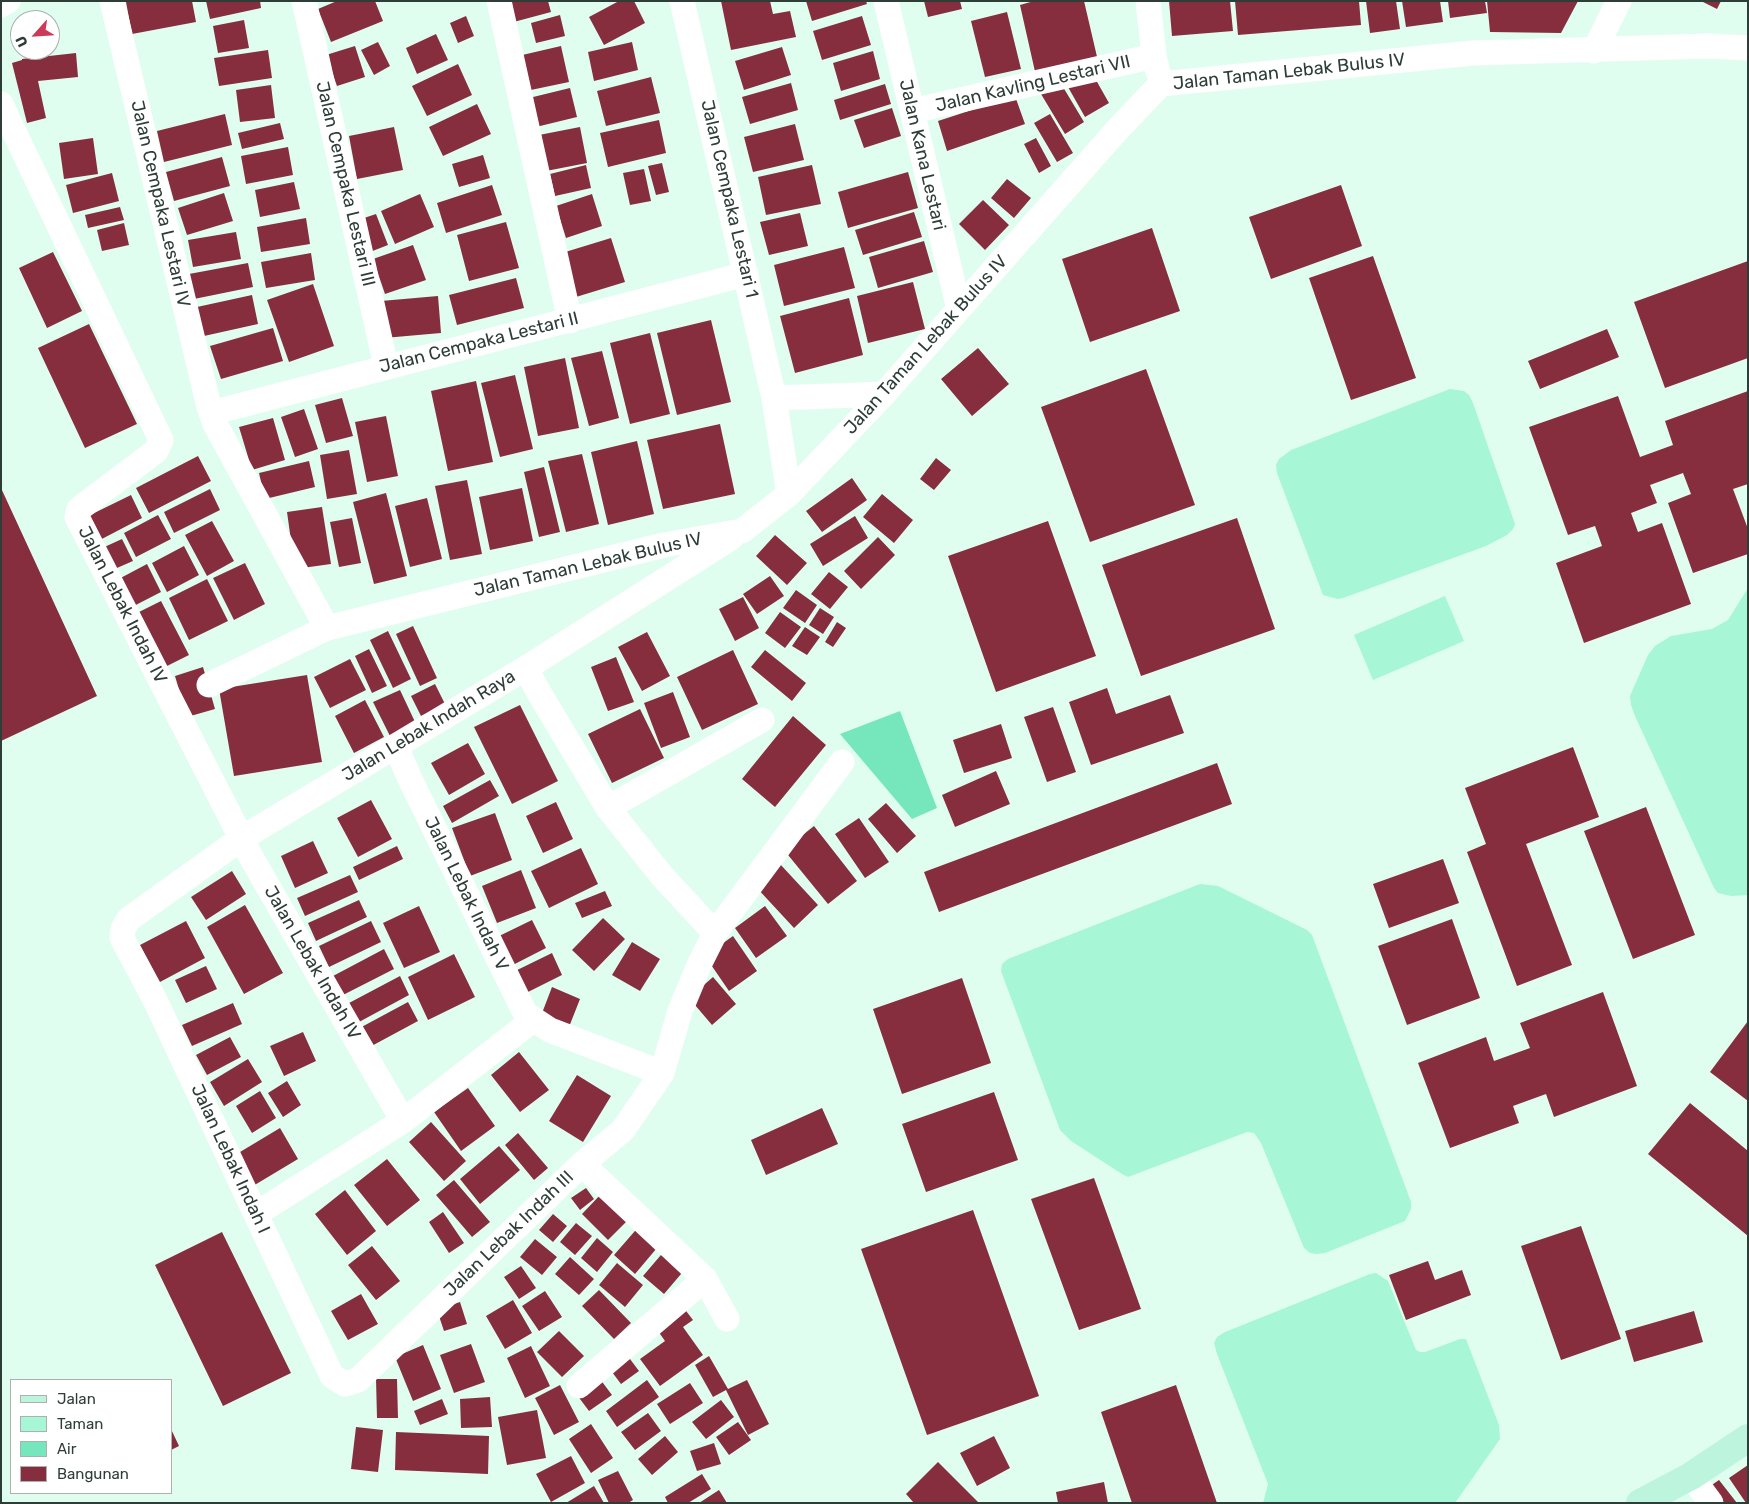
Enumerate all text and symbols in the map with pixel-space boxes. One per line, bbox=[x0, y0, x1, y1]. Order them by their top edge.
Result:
north arrow bbox=[10, 10, 60, 60]
text: U bbox=[12, 33, 32, 50]
street label: Jalan Taman Lebak Bulus IV bbox=[1172, 49, 1406, 95]
street label: Jalan Kavling Lestari VII bbox=[933, 51, 1133, 117]
street label: Jalan Kana Lestari bbox=[894, 77, 950, 233]
street label: Jalan Cempaka Lestari III bbox=[311, 79, 379, 289]
street label: Jalan Cempaka Lestari 1 bbox=[696, 98, 762, 300]
street label: Jalan Cempaka Lestari IV bbox=[126, 99, 194, 309]
street label: Jalan Taman Lebak Bulus IV bbox=[840, 251, 1012, 439]
street label: Jalan Cempaka Lestari II bbox=[377, 308, 581, 378]
street label: Jalan Lebak Indah IV bbox=[73, 523, 171, 687]
street label: Jalan Taman Lebak Bulus IV bbox=[472, 528, 704, 602]
street label: Jalan Lebak Indah Raya bbox=[339, 666, 519, 786]
street label: Jalan Lebak Indah V bbox=[419, 813, 513, 975]
street label: Jalan Lebak Indah IV bbox=[259, 882, 365, 1044]
street label: Jalan Lebak Indah I bbox=[186, 1081, 274, 1237]
street label: Jalan Lebak Indah III bbox=[440, 1167, 578, 1301]
legend bbox=[10, 1379, 172, 1494]
text: Jalan bbox=[57, 1390, 96, 1408]
text: Taman bbox=[57, 1415, 103, 1433]
text: Air bbox=[57, 1440, 76, 1458]
text: Bangunan bbox=[57, 1465, 129, 1483]

